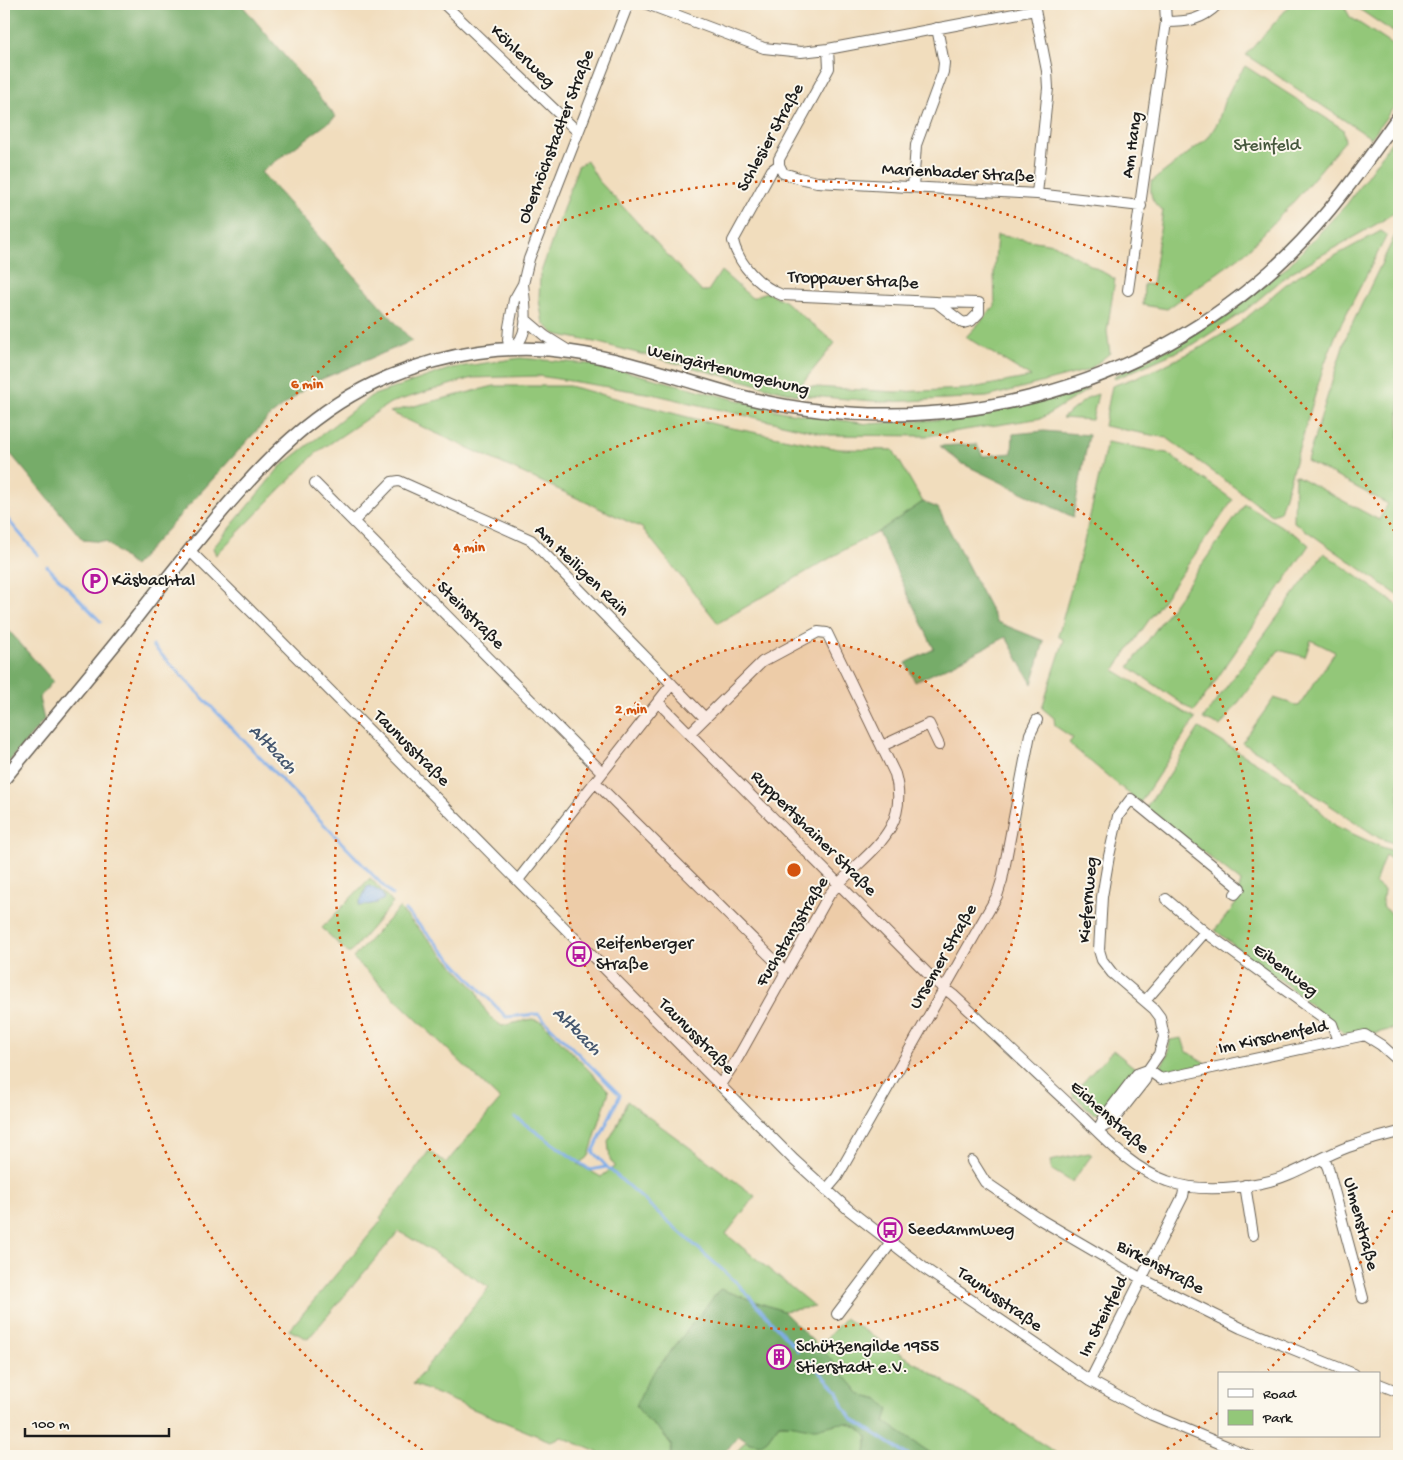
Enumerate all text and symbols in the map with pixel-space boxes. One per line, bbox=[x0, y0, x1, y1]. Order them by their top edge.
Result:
street label: Köhlerweg bbox=[485, 21, 559, 93]
street label: Oberhöchstadter Straße bbox=[514, 46, 600, 227]
street label: Schlesier Straße bbox=[733, 80, 810, 196]
street label: Am Hang bbox=[1118, 111, 1148, 179]
park label: Steinfeld bbox=[1234, 136, 1302, 157]
street label: Marienbader Straße bbox=[881, 160, 1036, 189]
street label: Troppauer Straße bbox=[786, 267, 920, 295]
street label: Weingärtenumgehung bbox=[645, 341, 811, 401]
text: 6 min bbox=[291, 376, 324, 394]
street label: Am Heiligen Rain bbox=[529, 521, 633, 622]
text: 4 min bbox=[452, 539, 486, 557]
parking icon: Käsbachtal bbox=[82, 568, 108, 594]
place label: Käsbachtal bbox=[112, 571, 195, 592]
street label: Steinstraße bbox=[431, 577, 509, 655]
text: 2 min bbox=[615, 701, 648, 719]
street label: Taunusstraße bbox=[368, 706, 454, 792]
water label: Altbach bbox=[243, 720, 302, 780]
street label: Ruppertshainer Straße bbox=[746, 767, 881, 902]
street label: Kiefernweg bbox=[1075, 856, 1103, 944]
centre of rings bbox=[785, 861, 803, 879]
street label: Fuchstanzstraße bbox=[751, 873, 834, 992]
street label: Ursemer Straße bbox=[905, 900, 983, 1013]
place label: Reifenberger Straße bbox=[596, 934, 695, 976]
street label: Eibenweg bbox=[1248, 940, 1322, 1002]
bus stop icon: Reifenberger Straße bbox=[566, 941, 592, 967]
street label: Taunusstraße bbox=[653, 994, 739, 1080]
water label: Altbach bbox=[547, 1003, 606, 1062]
street label: Im Kirschenfeld bbox=[1216, 1016, 1331, 1060]
street label: Eichenstraße bbox=[1065, 1077, 1153, 1160]
street label: Ulmenstraße bbox=[1337, 1175, 1383, 1274]
bus stop icon: Seedammweg bbox=[877, 1217, 903, 1243]
place label: Seedammweg bbox=[908, 1220, 1015, 1241]
street label: Birkenstraße bbox=[1112, 1236, 1208, 1300]
street label: Taunusstraße bbox=[951, 1262, 1046, 1338]
street label: Im Steinfeld bbox=[1075, 1272, 1134, 1361]
place label: Schützengilde 1955 Stierstadt e.V. bbox=[796, 1337, 939, 1379]
building icon: Schützengilde 1955 Stierstadt e.V. bbox=[766, 1344, 792, 1370]
legend bbox=[1218, 1372, 1380, 1438]
text: Road bbox=[1263, 1386, 1297, 1404]
scale bar bbox=[25, 1405, 169, 1437]
text: Park bbox=[1262, 1410, 1293, 1428]
text: 100 m bbox=[31, 1416, 70, 1434]

